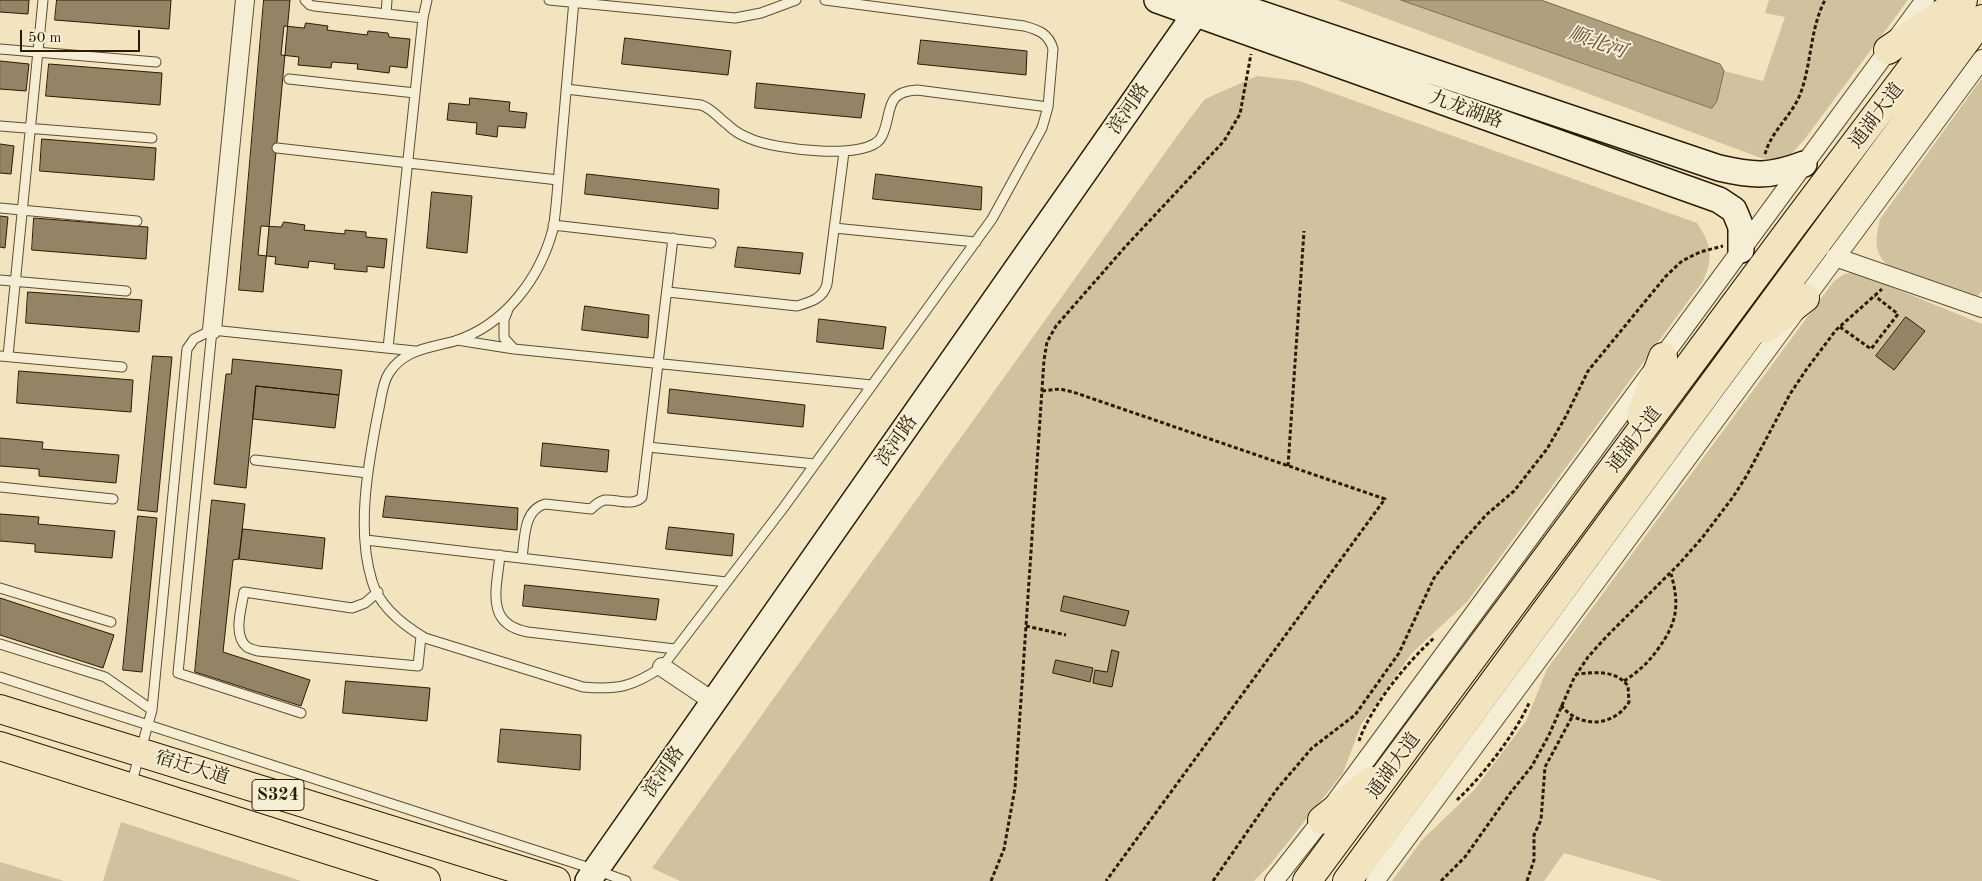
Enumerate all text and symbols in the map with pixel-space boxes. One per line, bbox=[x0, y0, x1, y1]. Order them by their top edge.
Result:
scale bar bbox=[22, 20, 142, 52]
water label: 顺北河 bbox=[1565, 22, 1629, 64]
text: 50 m bbox=[28, 31, 62, 46]
street label: 滨河路 bbox=[1103, 79, 1155, 139]
street label: 通湖大道 bbox=[1845, 79, 1909, 153]
street label: 九龙湖路 bbox=[1426, 86, 1506, 134]
street label: 通湖大道 bbox=[1603, 403, 1667, 477]
street label: 滨河路 bbox=[871, 411, 923, 471]
street label: 通湖大道 bbox=[1362, 729, 1426, 803]
street label: 滨河路 bbox=[638, 742, 690, 802]
street label: 宿迁大道 bbox=[152, 746, 232, 790]
road number: S324 bbox=[252, 780, 304, 810]

